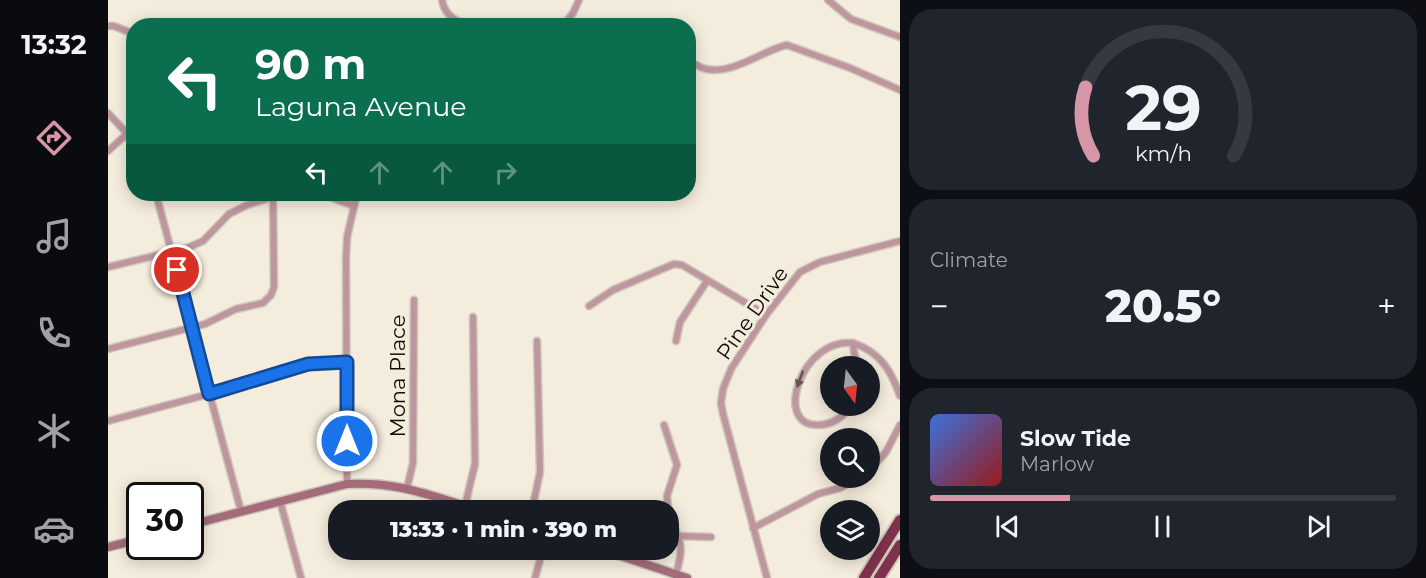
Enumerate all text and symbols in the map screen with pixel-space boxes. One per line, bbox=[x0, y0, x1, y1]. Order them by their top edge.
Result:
text: 13:32 bbox=[21, 28, 87, 61]
text: 90 m bbox=[255, 38, 366, 90]
icon: left bbox=[156, 42, 234, 120]
text: 29 bbox=[1125, 71, 1201, 147]
text: Laguna Avenue bbox=[255, 90, 467, 123]
icon: directions bbox=[33, 117, 75, 159]
text: km/h bbox=[1134, 141, 1192, 167]
icon: left bbox=[300, 156, 333, 189]
icon: ahead bbox=[363, 156, 396, 189]
icon: ahead bbox=[426, 156, 459, 189]
icon: right bbox=[489, 156, 522, 189]
icon: music bbox=[33, 215, 75, 257]
pin bbox=[151, 244, 202, 295]
text: Climate bbox=[930, 248, 1008, 272]
icon: arrive bbox=[160, 253, 193, 286]
street label: Pine Drive bbox=[711, 262, 793, 364]
text: 20.5° bbox=[1105, 278, 1221, 333]
text: − bbox=[930, 286, 949, 326]
text: + bbox=[1377, 286, 1396, 326]
icon: phone bbox=[33, 312, 75, 354]
street label: Mona Place bbox=[385, 315, 410, 437]
north arrow bbox=[820, 356, 880, 416]
map controls bbox=[820, 356, 880, 560]
one-way arrow bbox=[795, 371, 805, 389]
position arrow bbox=[315, 409, 379, 473]
icon: climate bbox=[33, 410, 75, 452]
text: Slow Tide bbox=[1020, 425, 1131, 452]
button: search bbox=[820, 428, 880, 488]
text: Marlow bbox=[1020, 452, 1094, 476]
speed limit sign: 30 bbox=[126, 482, 204, 560]
button: layers bbox=[820, 500, 880, 560]
icon: car bbox=[33, 508, 75, 550]
icon: previous bbox=[991, 510, 1024, 543]
icon: pause bbox=[1146, 510, 1179, 543]
icon: next bbox=[1302, 510, 1335, 543]
text: 13:33 · 1 min · 390 m bbox=[390, 516, 617, 543]

